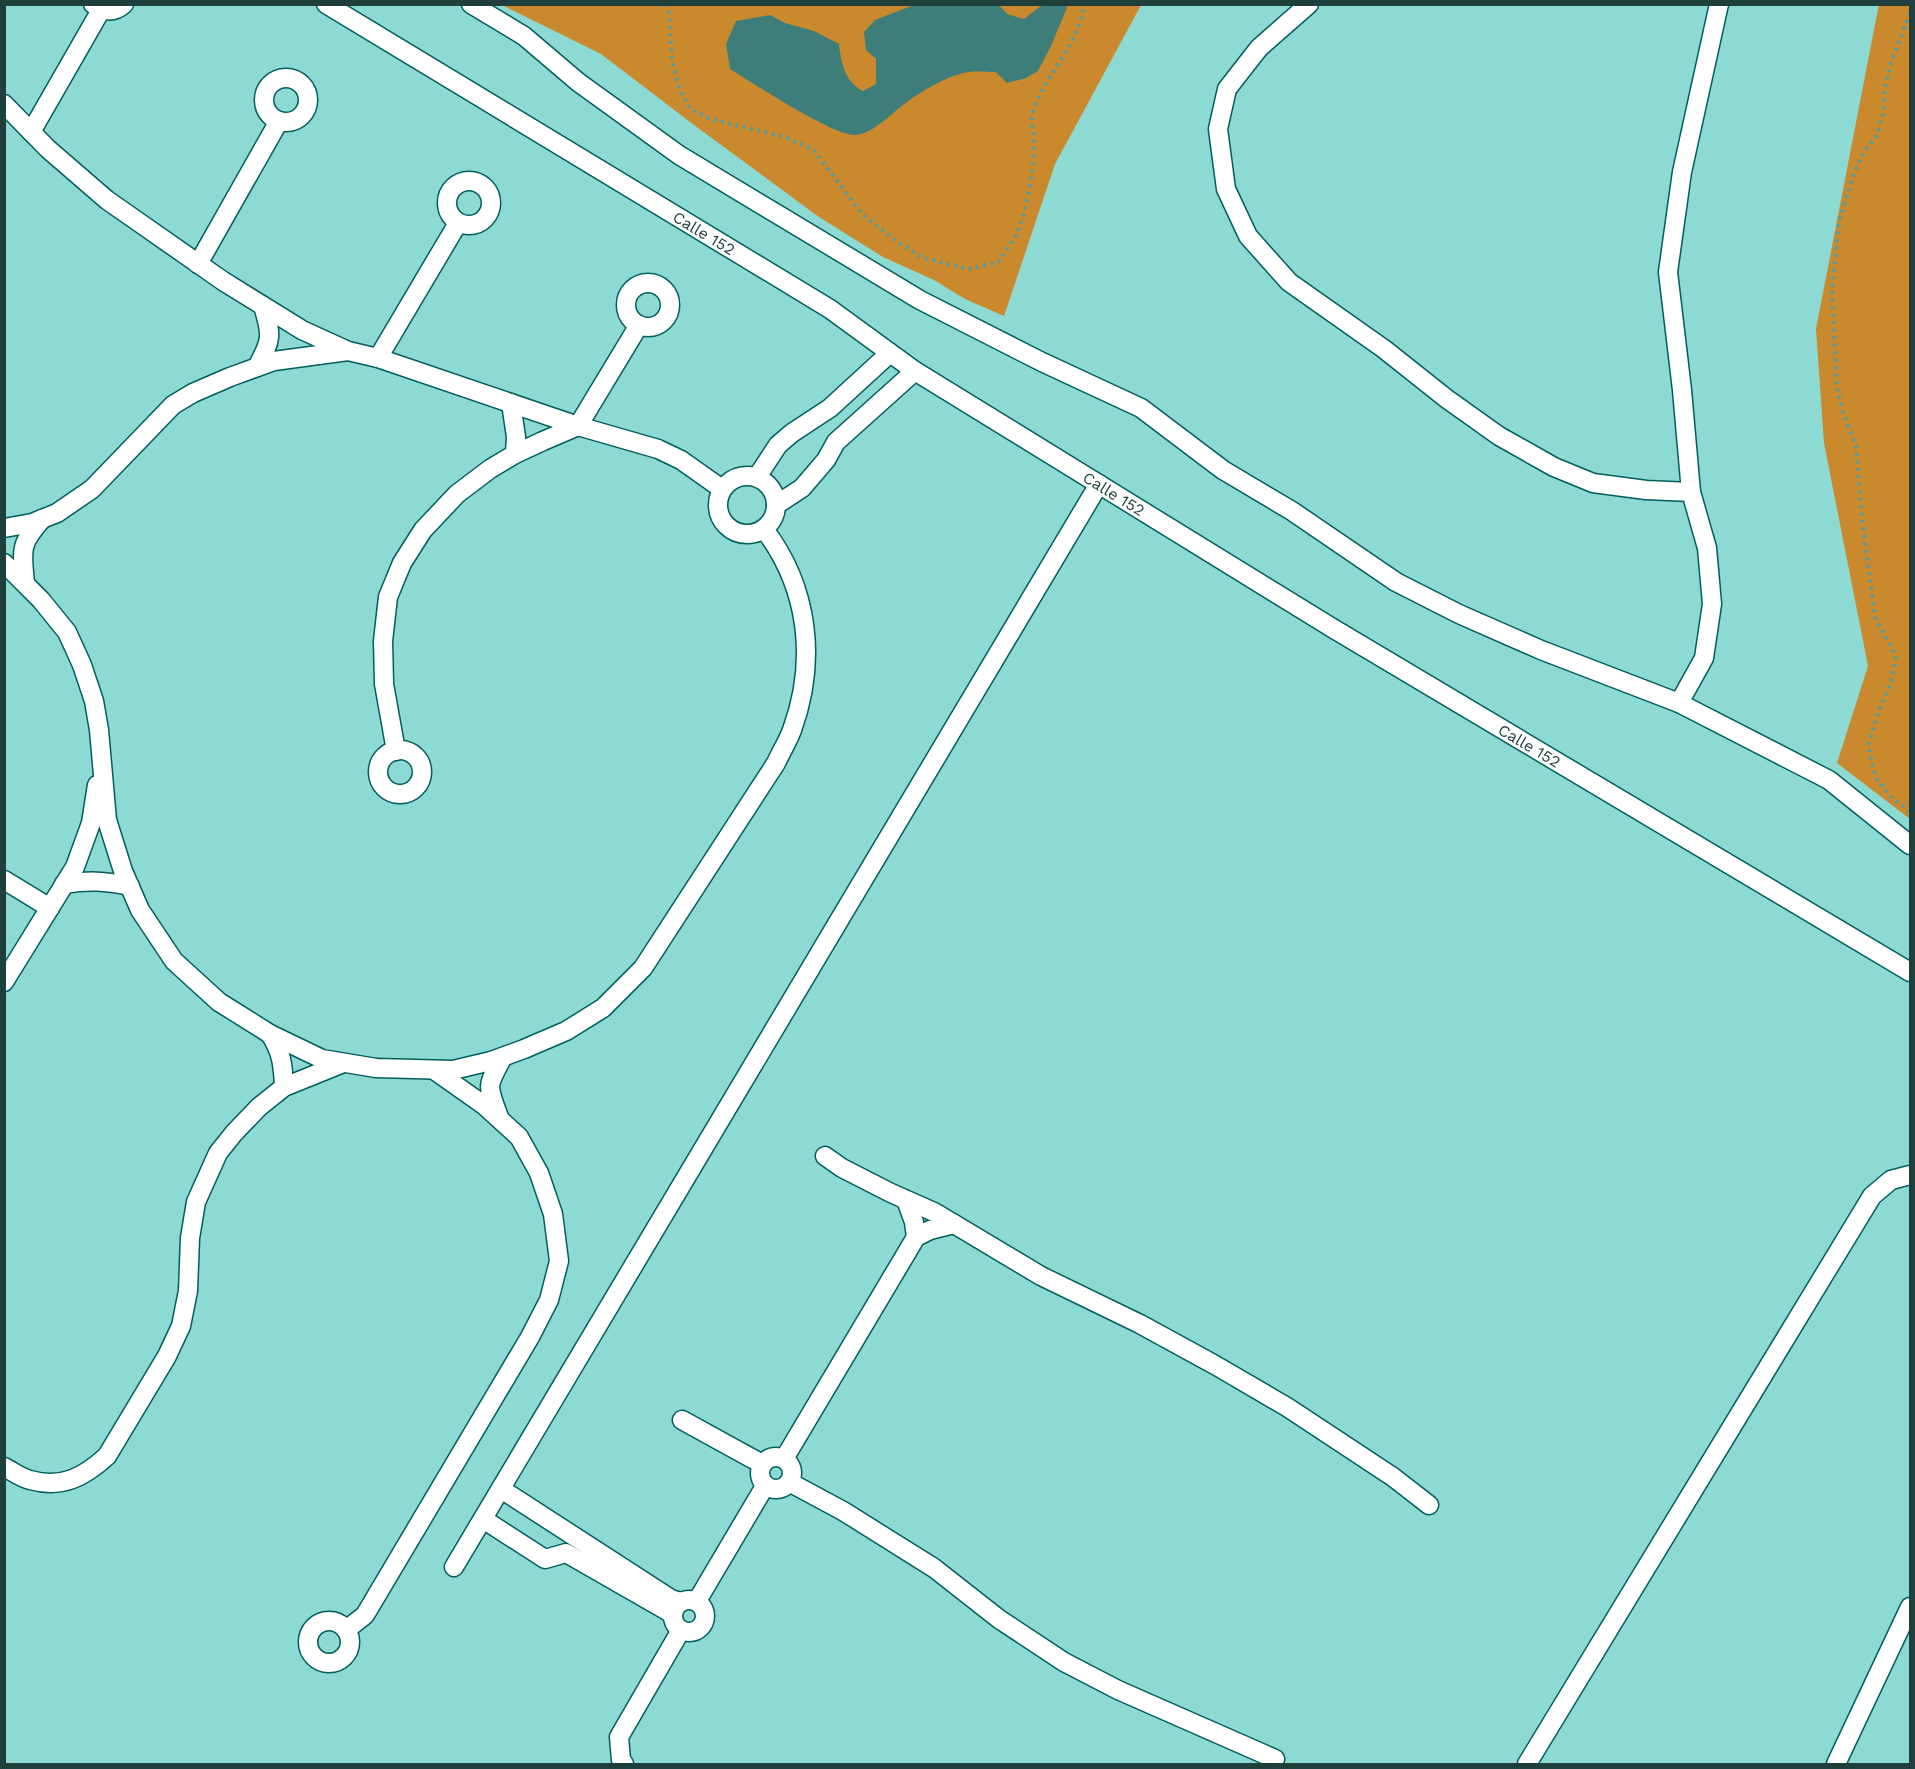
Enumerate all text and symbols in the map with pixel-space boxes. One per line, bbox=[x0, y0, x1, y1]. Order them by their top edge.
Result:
street label: Calle 152 bbox=[670, 207, 739, 259]
street label: Calle 152 bbox=[1080, 467, 1148, 520]
street label: Calle 152 bbox=[1495, 720, 1564, 771]

